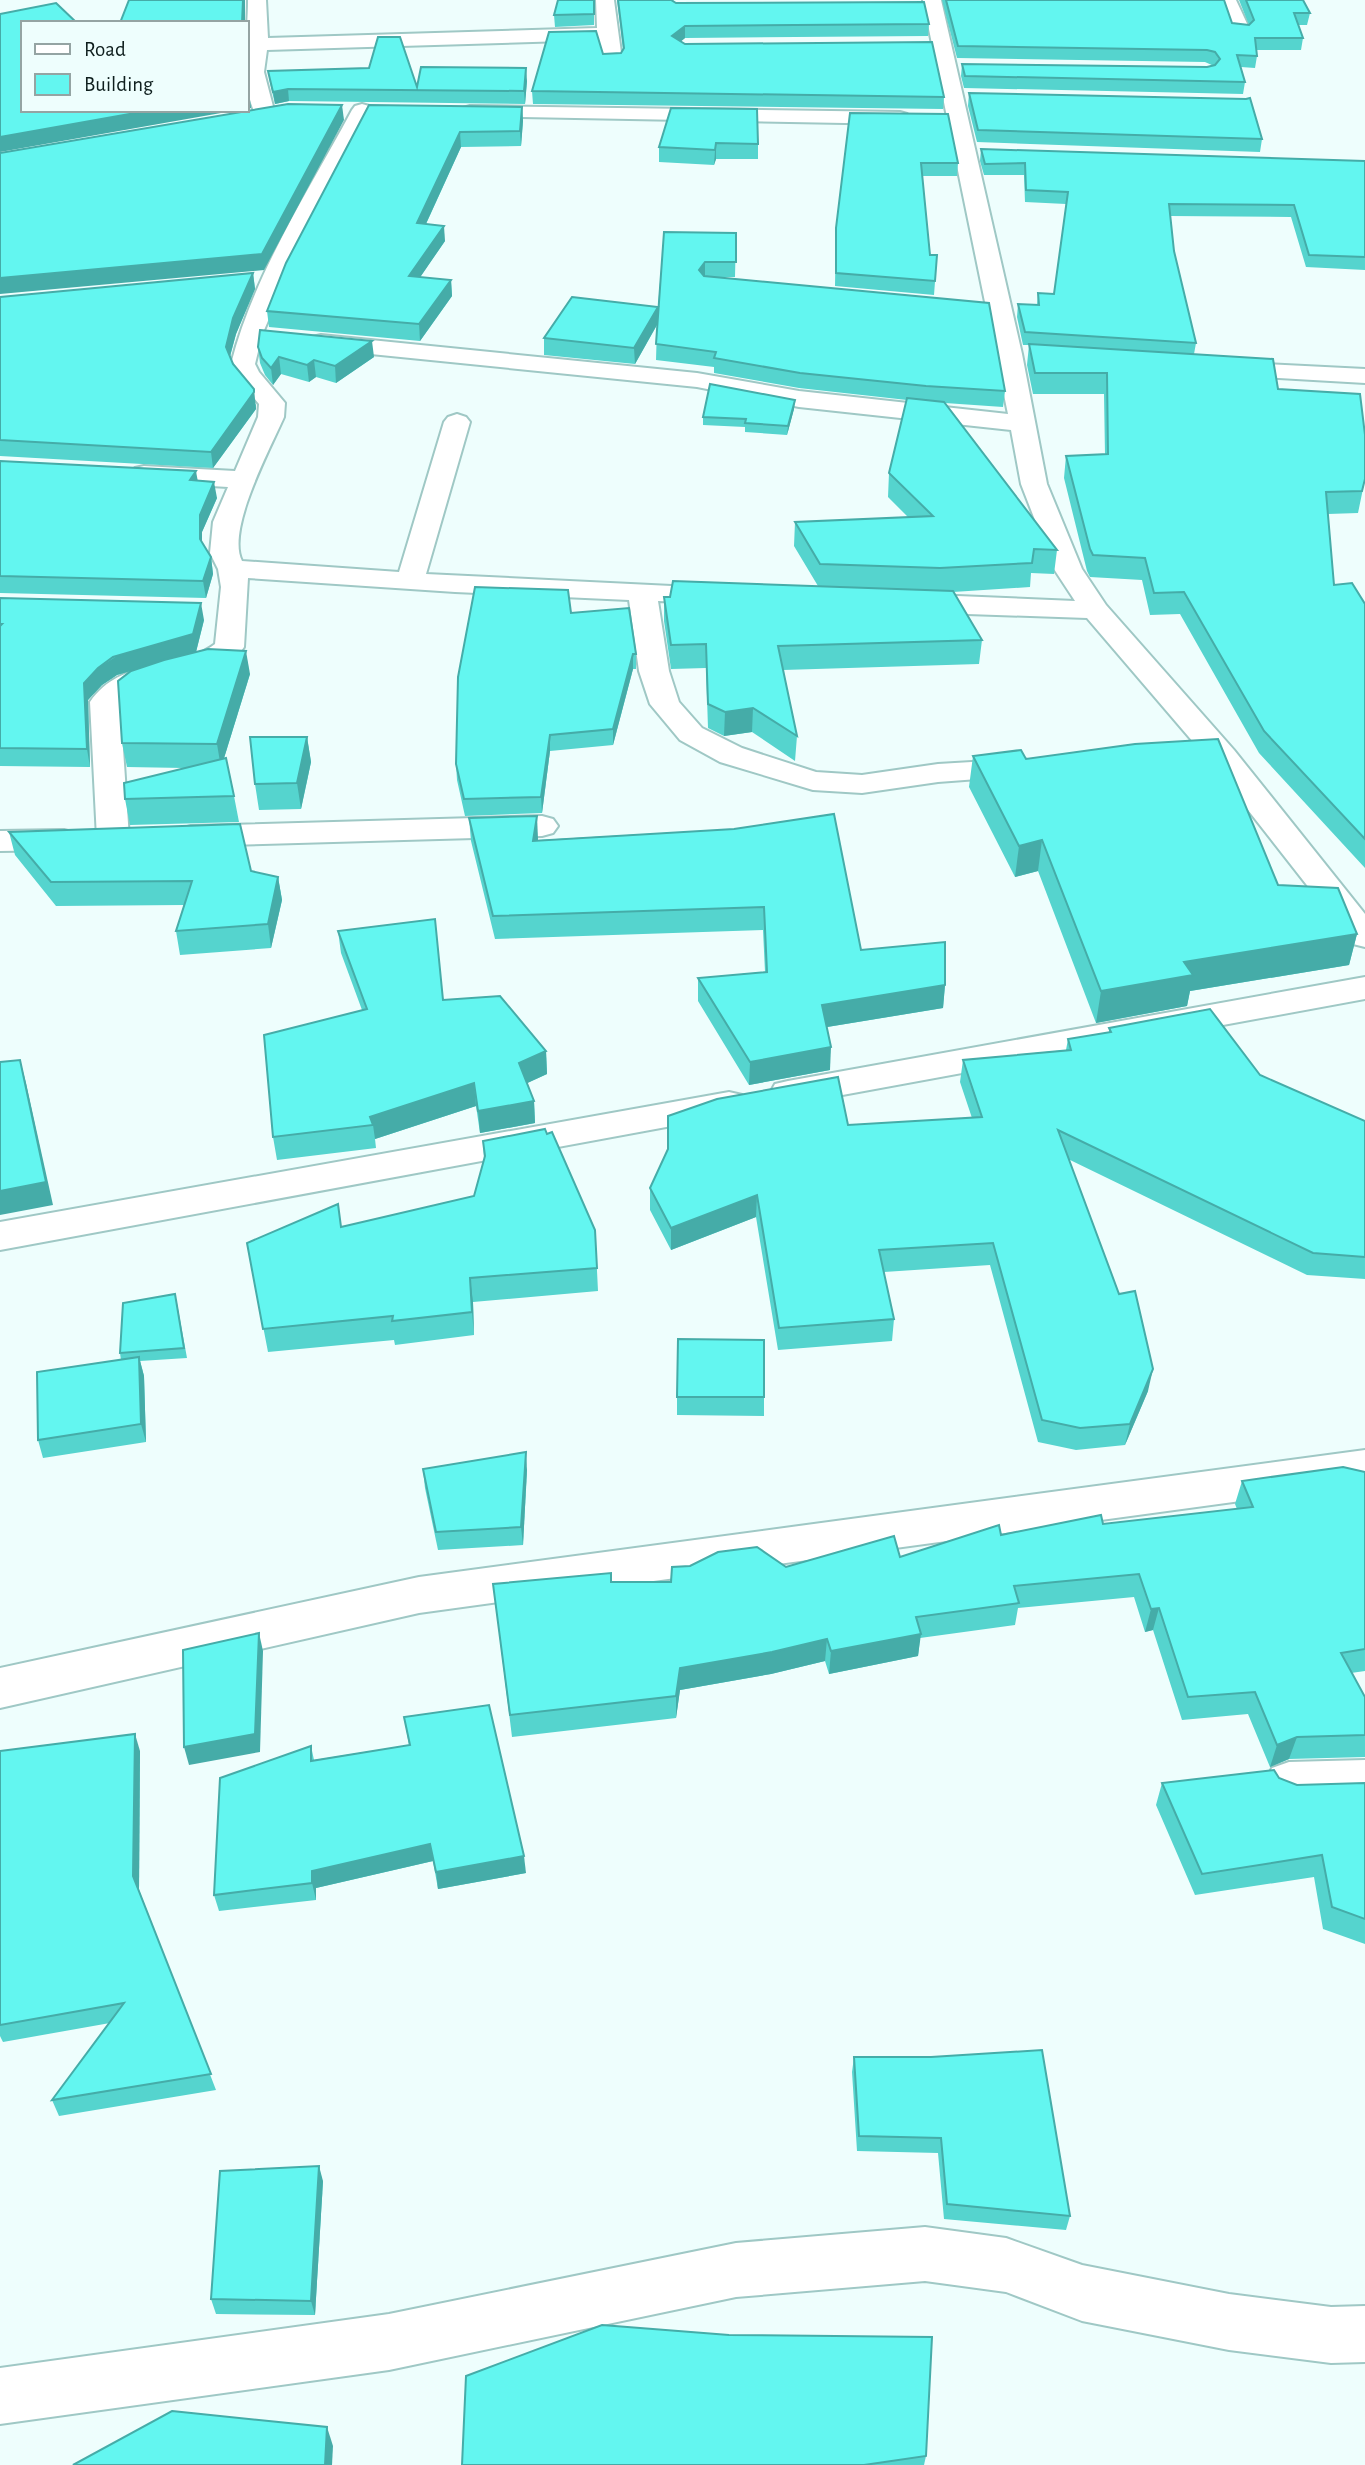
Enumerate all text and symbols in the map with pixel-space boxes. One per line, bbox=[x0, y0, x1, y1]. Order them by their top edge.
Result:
legend bbox=[21, 21, 248, 112]
text: Road bbox=[84, 39, 126, 60]
text: Building bbox=[84, 74, 154, 95]

